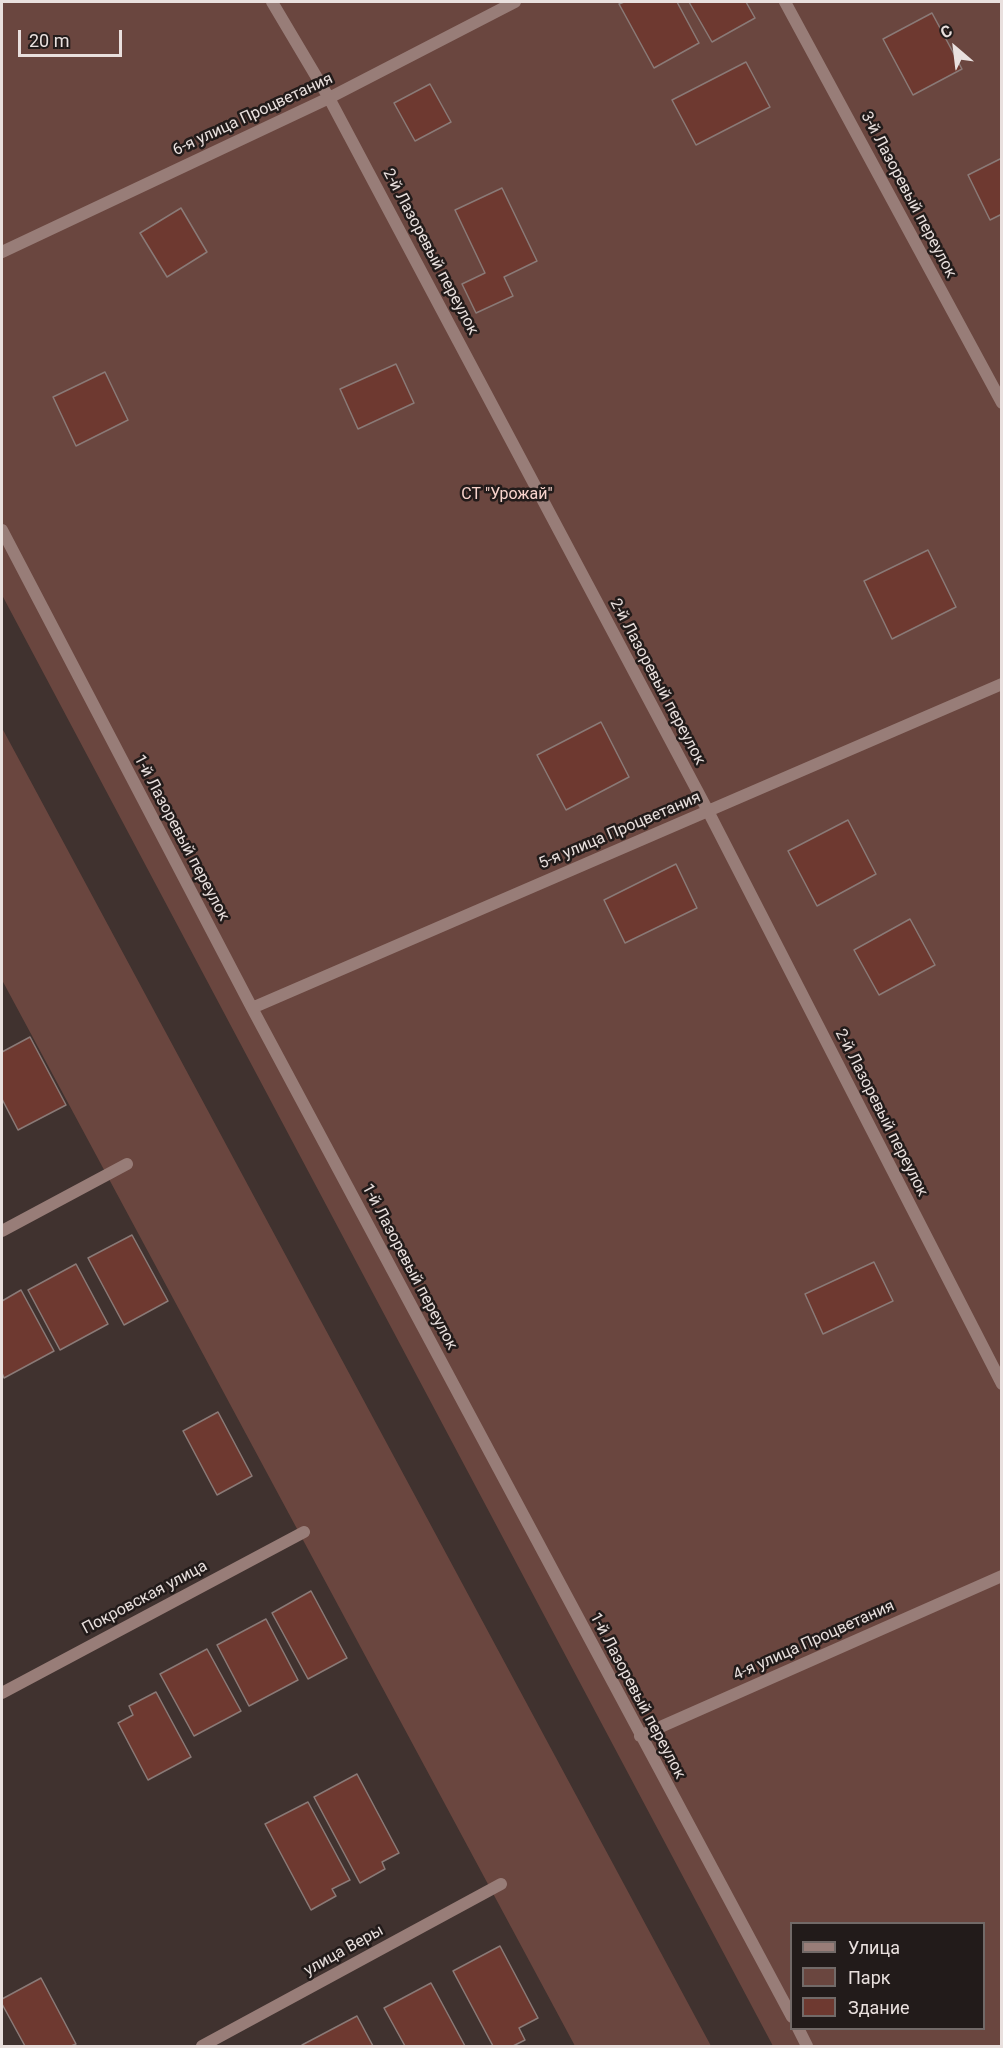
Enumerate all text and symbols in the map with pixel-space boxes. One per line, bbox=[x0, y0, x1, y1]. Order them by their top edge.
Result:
scale bar bbox=[21, 18, 124, 56]
north arrow bbox=[925, 18, 985, 78]
text: С bbox=[937, 21, 955, 43]
text: 20 m bbox=[29, 30, 69, 51]
street label: 6-я улица Процветания bbox=[170, 70, 336, 160]
street label: 3-й Лазоревый переулок bbox=[856, 109, 960, 281]
street label: 2-й Лазоревый переулок bbox=[378, 166, 482, 338]
park label: СТ "Урожай" bbox=[461, 485, 553, 505]
street label: 2-й Лазоревый переулок bbox=[605, 596, 709, 768]
street label: 1-й Лазоревый переулок bbox=[129, 752, 233, 924]
street label: 5-я улица Процветания bbox=[536, 788, 704, 874]
street label: 2-й Лазоревый переулок bbox=[830, 1026, 932, 1200]
street label: 1-й Лазоревый переулок bbox=[357, 1181, 461, 1353]
street label: Покровская улица bbox=[79, 1557, 211, 1639]
street label: 4-я улица Процветания bbox=[731, 1597, 897, 1685]
street label: 1-й Лазоревый переулок bbox=[585, 1610, 689, 1782]
street label: улица Веры bbox=[301, 1921, 387, 1981]
legend bbox=[790, 1922, 985, 2030]
text: Улица bbox=[848, 1937, 900, 1958]
text: Парк bbox=[848, 1967, 890, 1988]
text: Здание bbox=[848, 1997, 910, 2018]

